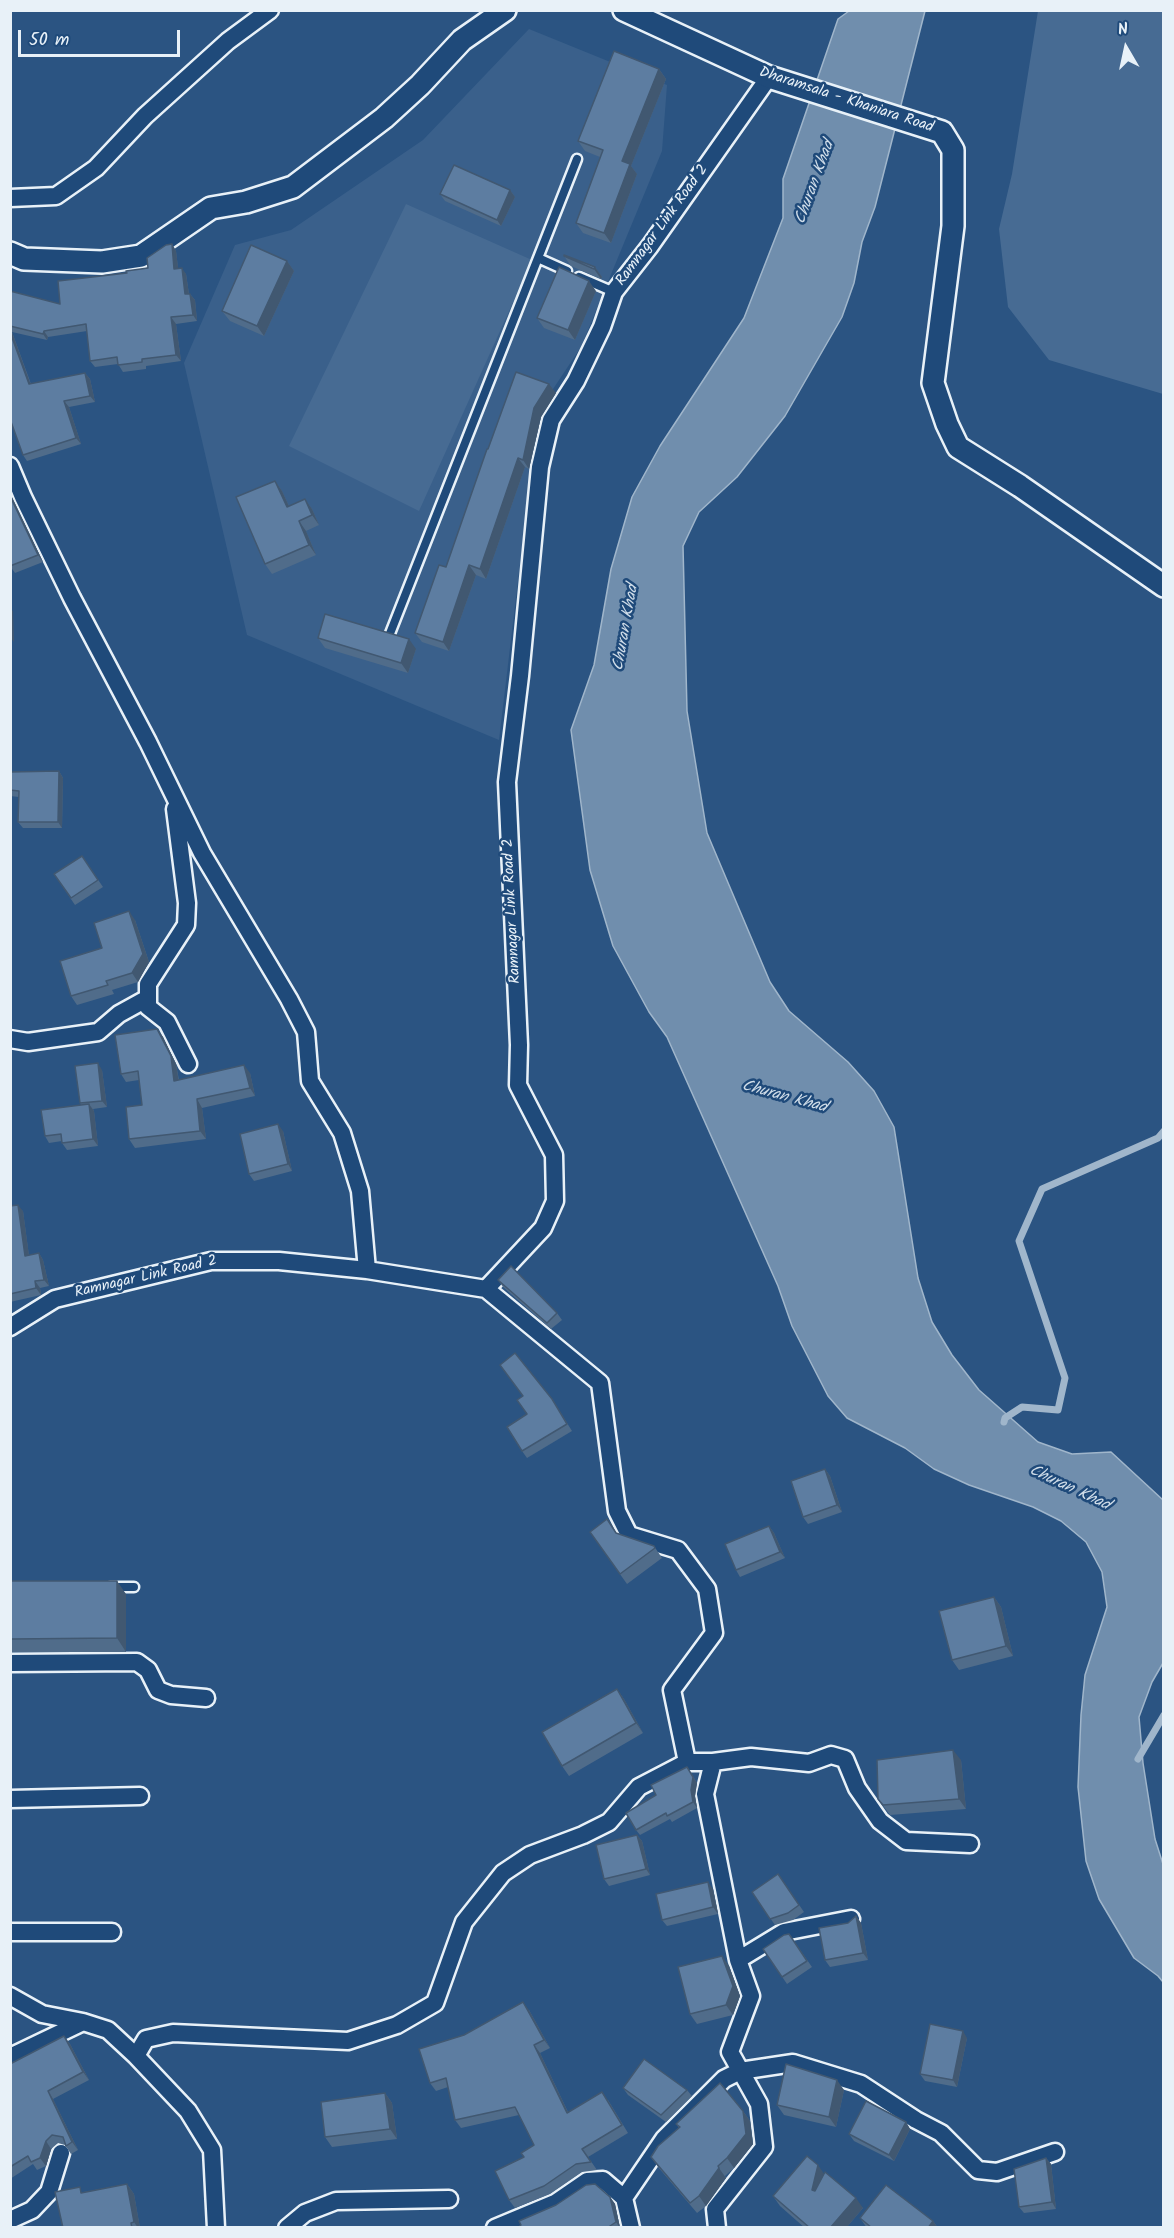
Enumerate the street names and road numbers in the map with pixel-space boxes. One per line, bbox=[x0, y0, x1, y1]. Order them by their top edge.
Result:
street label: Dharamsala - Khaniara Road bbox=[756, 64, 936, 138]
street label: Ramnagar Link Road 2 bbox=[613, 162, 713, 290]
street label: Ramnagar Link Road 2 bbox=[500, 838, 526, 984]
street label: Ramnagar Link Road 2 bbox=[73, 1253, 219, 1303]

